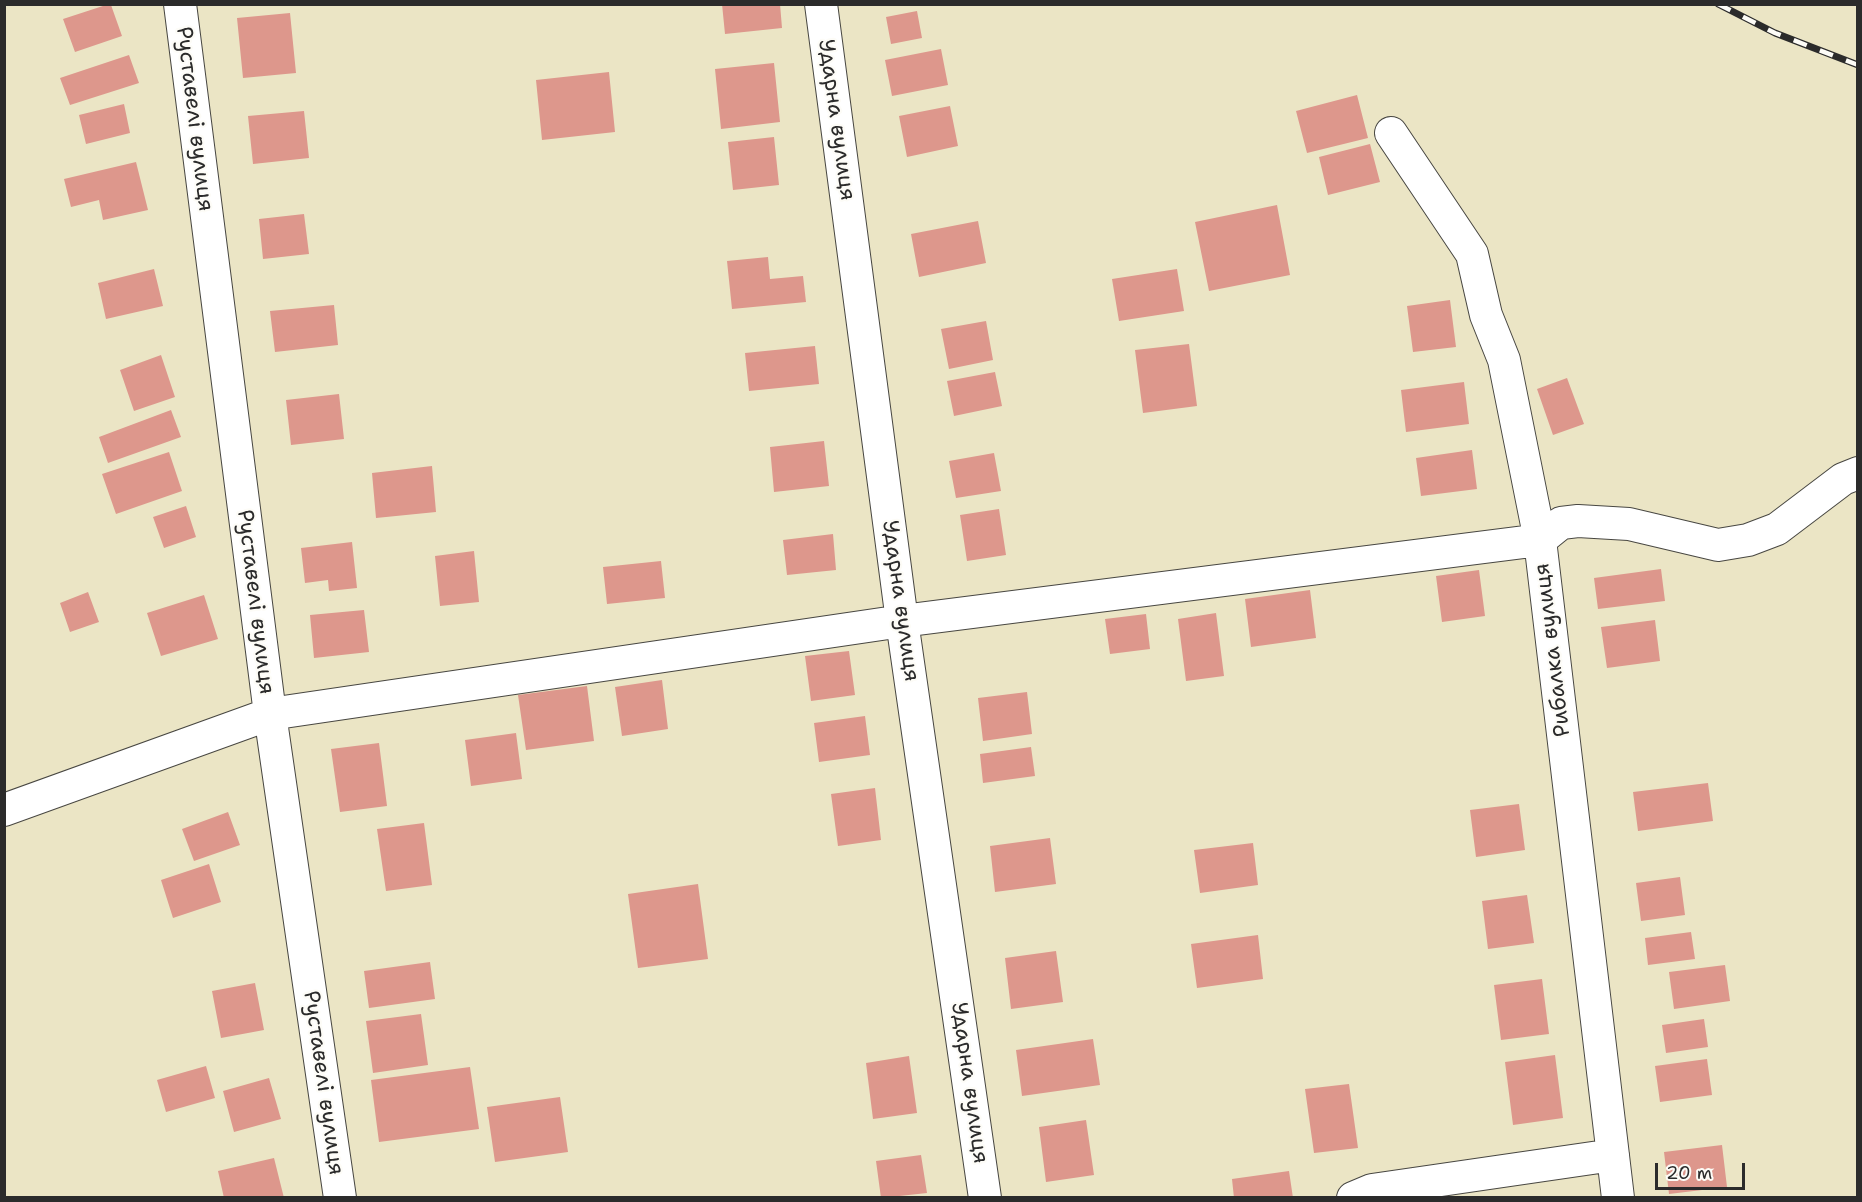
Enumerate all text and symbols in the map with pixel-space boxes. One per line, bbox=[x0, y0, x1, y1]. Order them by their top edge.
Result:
street label: Руставелі вулиця bbox=[170, 25, 218, 213]
street label: Ударна вулиця bbox=[812, 38, 860, 202]
street label: Руставелі вулиця bbox=[231, 508, 279, 696]
street label: Ударна вулиця bbox=[876, 519, 924, 683]
street label: Рибалка вулиця bbox=[1529, 562, 1577, 738]
street label: Руставелі вулиця bbox=[297, 989, 349, 1177]
street label: Ударна вулиця bbox=[945, 1001, 993, 1165]
scale bar bbox=[1658, 1151, 1748, 1189]
text: 20 m bbox=[1666, 1161, 1712, 1185]

